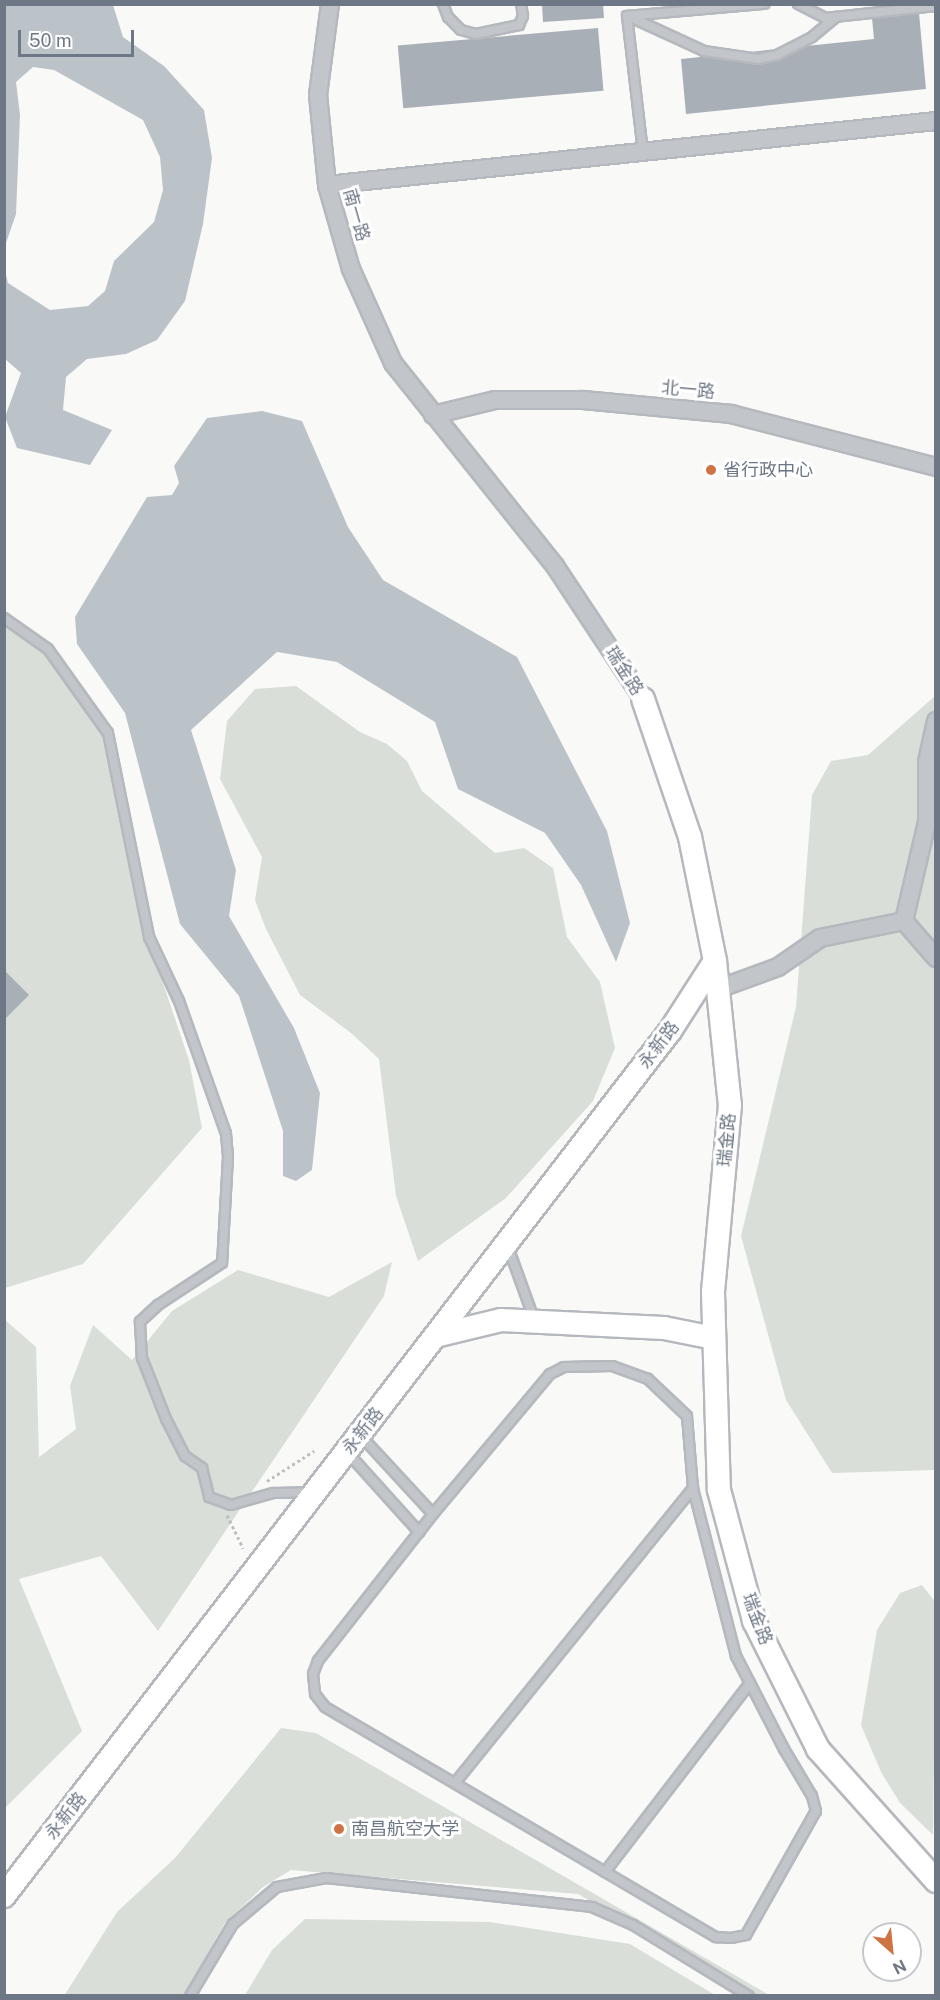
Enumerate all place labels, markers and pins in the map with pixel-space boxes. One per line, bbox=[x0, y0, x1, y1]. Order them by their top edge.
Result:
place label: 省行政中心 bbox=[723, 459, 813, 481]
marker: 省行政中心 bbox=[704, 463, 718, 477]
place label: 南昌航空大学 bbox=[351, 1818, 459, 1840]
marker: 南昌航空大学 bbox=[332, 1822, 346, 1836]

